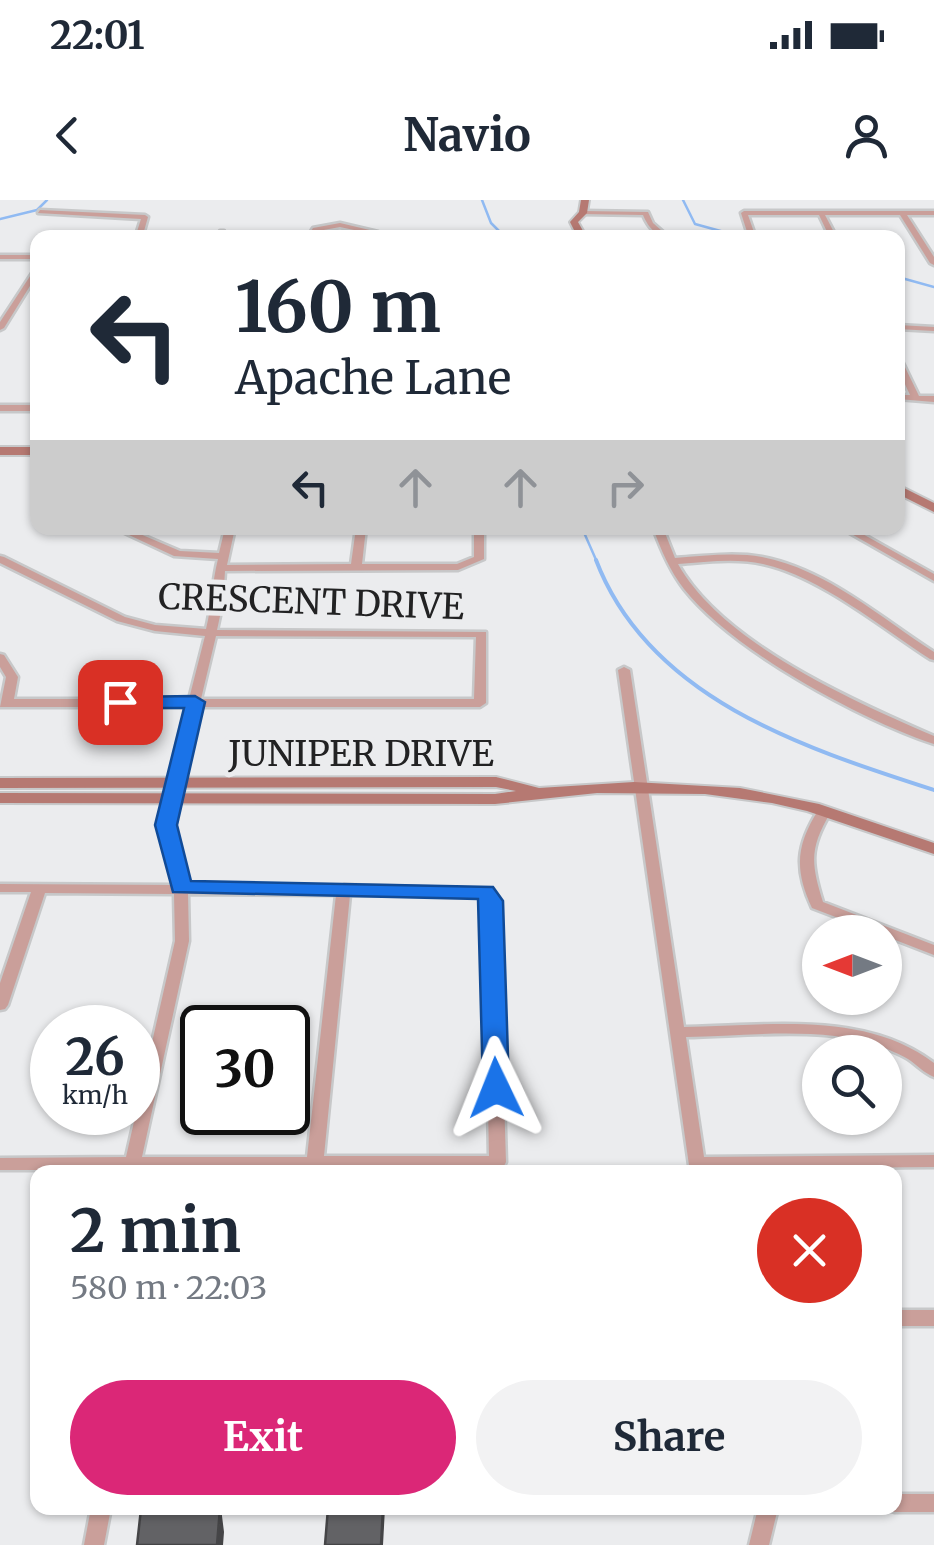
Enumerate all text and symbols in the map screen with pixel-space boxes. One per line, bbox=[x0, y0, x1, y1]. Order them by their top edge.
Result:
text: 22:01 bbox=[50, 12, 145, 59]
text: Navio bbox=[403, 107, 531, 163]
icon: back bbox=[40, 108, 95, 163]
icon: person bbox=[839, 108, 894, 163]
text: 160 m bbox=[235, 263, 441, 351]
icon: left bbox=[70, 270, 200, 400]
text: Apache Lane bbox=[235, 350, 511, 406]
icon: left bbox=[283, 460, 338, 515]
icon: ahead bbox=[388, 460, 443, 515]
icon: ahead bbox=[493, 460, 548, 515]
icon: right bbox=[598, 460, 653, 515]
street label: CRESCENT DRIVE bbox=[157, 575, 465, 629]
pin bbox=[78, 660, 163, 745]
icon: arrive bbox=[93, 675, 148, 730]
street label: JUNIPER DRIVE bbox=[227, 732, 494, 776]
north arrow bbox=[802, 915, 902, 1015]
map controls bbox=[802, 915, 902, 1135]
speed limit sign: 30 bbox=[180, 1005, 310, 1135]
text: 26 bbox=[65, 1026, 125, 1089]
button: search bbox=[802, 1035, 902, 1135]
position arrow bbox=[444, 1036, 548, 1140]
text: km/h bbox=[62, 1079, 128, 1111]
text: 2 min bbox=[70, 1193, 241, 1268]
button: close bbox=[757, 1198, 862, 1303]
text: 580 m · 22:03 bbox=[70, 1268, 267, 1308]
button: Exit bbox=[70, 1380, 456, 1495]
button: Share bbox=[476, 1380, 862, 1495]

